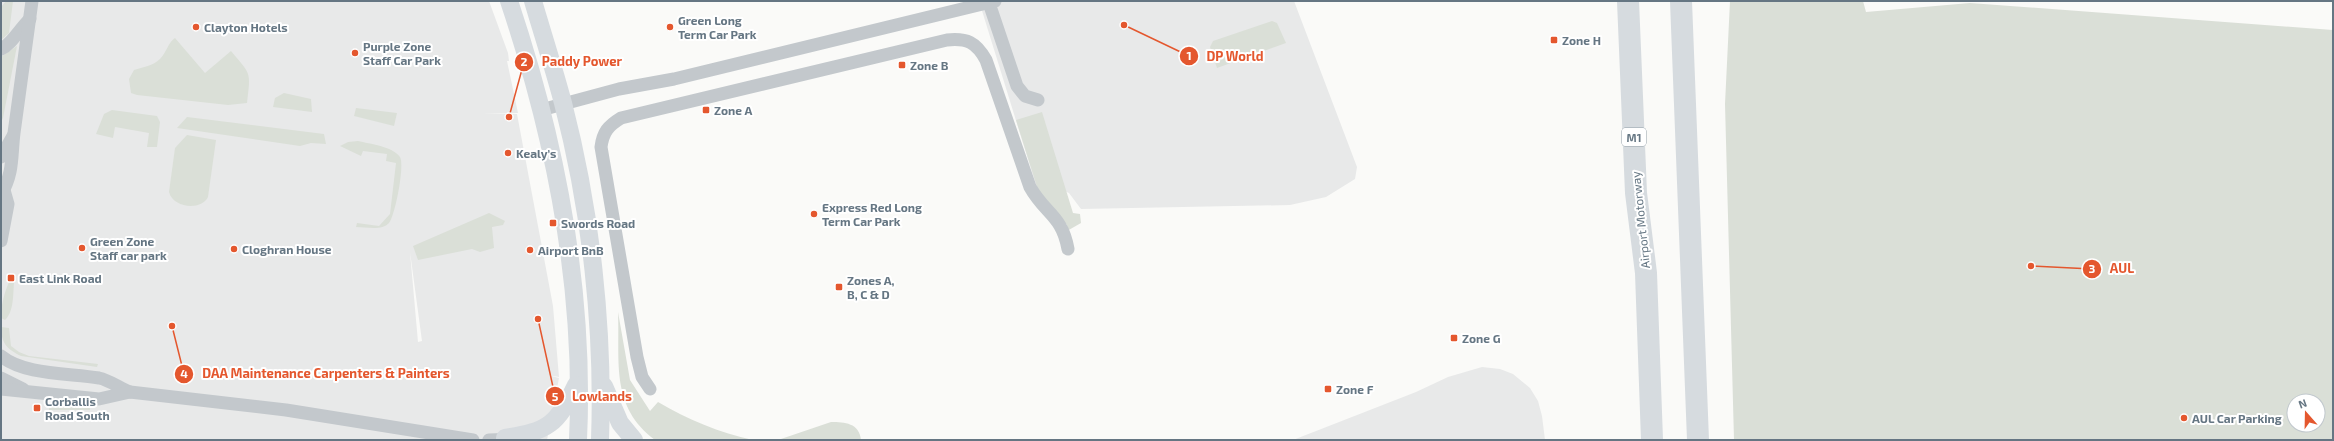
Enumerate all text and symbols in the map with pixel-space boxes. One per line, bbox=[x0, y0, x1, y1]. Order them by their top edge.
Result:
place label: Green Long Term Car Park bbox=[678, 13, 757, 41]
place label: Clayton Hotels bbox=[204, 20, 288, 35]
marker: Clayton Hotels bbox=[191, 22, 201, 32]
marker: Green Long Term Car Park bbox=[665, 22, 675, 32]
place label: Zone H bbox=[1562, 33, 1601, 47]
marker: Zone H bbox=[1549, 35, 1559, 45]
place label: Purple Zone Staff Car Park bbox=[363, 39, 441, 67]
callout: DP World bbox=[1179, 44, 1272, 69]
marker: Purple Zone Staff Car Park bbox=[350, 48, 360, 58]
text: 1 bbox=[1186, 48, 1192, 62]
text: DP World bbox=[1206, 48, 1264, 64]
callout: Paddy Power bbox=[514, 49, 630, 74]
text: Paddy Power bbox=[542, 53, 623, 69]
text: 2 bbox=[521, 54, 528, 68]
place label: Zone B bbox=[910, 58, 949, 72]
marker: Zone B bbox=[897, 60, 907, 70]
place label: Zone A bbox=[714, 103, 752, 117]
marker: Zone A bbox=[701, 105, 711, 115]
road number: M1 bbox=[1622, 128, 1646, 146]
place label: Kealy’s bbox=[516, 146, 556, 161]
marker: Kealy’s bbox=[503, 148, 513, 158]
street label: Airport Motorway bbox=[1628, 170, 1652, 269]
place label: Express Red Long Term Car Park bbox=[822, 200, 922, 228]
marker: Express Red Long Term Car Park bbox=[809, 209, 819, 219]
place label: Swords Road bbox=[561, 216, 635, 230]
marker: Swords Road bbox=[548, 218, 558, 228]
place label: Green Zone Staff car park bbox=[90, 234, 167, 262]
place label: Cloghran House bbox=[242, 242, 332, 256]
marker: Green Zone Staff car park bbox=[77, 243, 87, 253]
place label: Airport BnB bbox=[538, 243, 604, 257]
marker: Cloghran House bbox=[229, 244, 239, 254]
marker: Airport BnB bbox=[525, 245, 535, 255]
callout: AUL bbox=[2082, 256, 2142, 281]
text: AUL bbox=[2110, 260, 2134, 276]
text: 3 bbox=[2089, 261, 2096, 275]
place label: East Link Road bbox=[19, 271, 102, 285]
marker: East Link Road bbox=[6, 273, 16, 283]
place label: Zones A, B, C & D bbox=[847, 273, 895, 301]
marker: Zones A, B, C & D bbox=[834, 282, 844, 292]
place label: Zone G bbox=[1462, 331, 1501, 345]
marker: Zone G bbox=[1449, 333, 1459, 343]
callout: DAA Maintenance Carpenters & Painters bbox=[174, 361, 457, 386]
text: DAA Maintenance Carpenters & Painters bbox=[202, 365, 450, 381]
text: 4 bbox=[180, 366, 188, 380]
place label: Zone F bbox=[1336, 382, 1374, 396]
callout: Lowlands bbox=[545, 384, 640, 409]
marker: Zone F bbox=[1323, 384, 1333, 394]
text: Lowlands bbox=[572, 388, 632, 404]
text: 5 bbox=[552, 389, 559, 403]
north arrow bbox=[2286, 393, 2326, 433]
place label: Corballis Road South bbox=[45, 394, 110, 422]
text: N bbox=[2296, 396, 2308, 411]
marker: Corballis Road South bbox=[32, 403, 42, 413]
place label: AUL Car Parking bbox=[2192, 411, 2282, 425]
marker: AUL Car Parking bbox=[2179, 413, 2189, 423]

